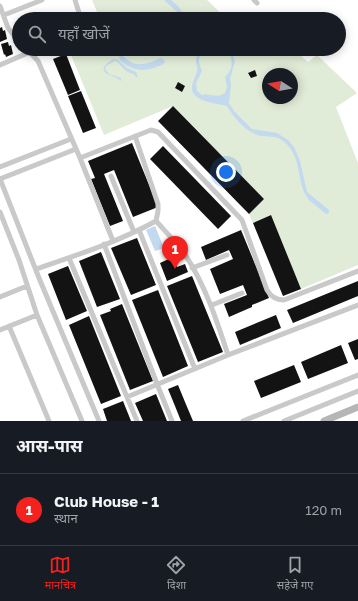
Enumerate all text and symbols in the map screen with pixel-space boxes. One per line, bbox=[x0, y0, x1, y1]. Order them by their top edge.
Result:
search box bbox=[12, 12, 346, 56]
icon: search bbox=[26, 23, 48, 45]
text: यहाँ खोजें bbox=[58, 24, 110, 42]
north arrow bbox=[262, 68, 298, 104]
your location bbox=[216, 162, 236, 182]
pin: 1 bbox=[162, 236, 188, 269]
text: आस-पास bbox=[16, 435, 83, 456]
text: Club House - 1 bbox=[54, 492, 159, 510]
text: 1 bbox=[26, 502, 32, 518]
text: 120 m bbox=[305, 502, 342, 518]
text: स्थान bbox=[54, 510, 78, 526]
tab: मानचित्र bbox=[45, 554, 76, 593]
tab: दिशा bbox=[165, 554, 187, 593]
tab: सहेजे गए bbox=[277, 554, 313, 593]

